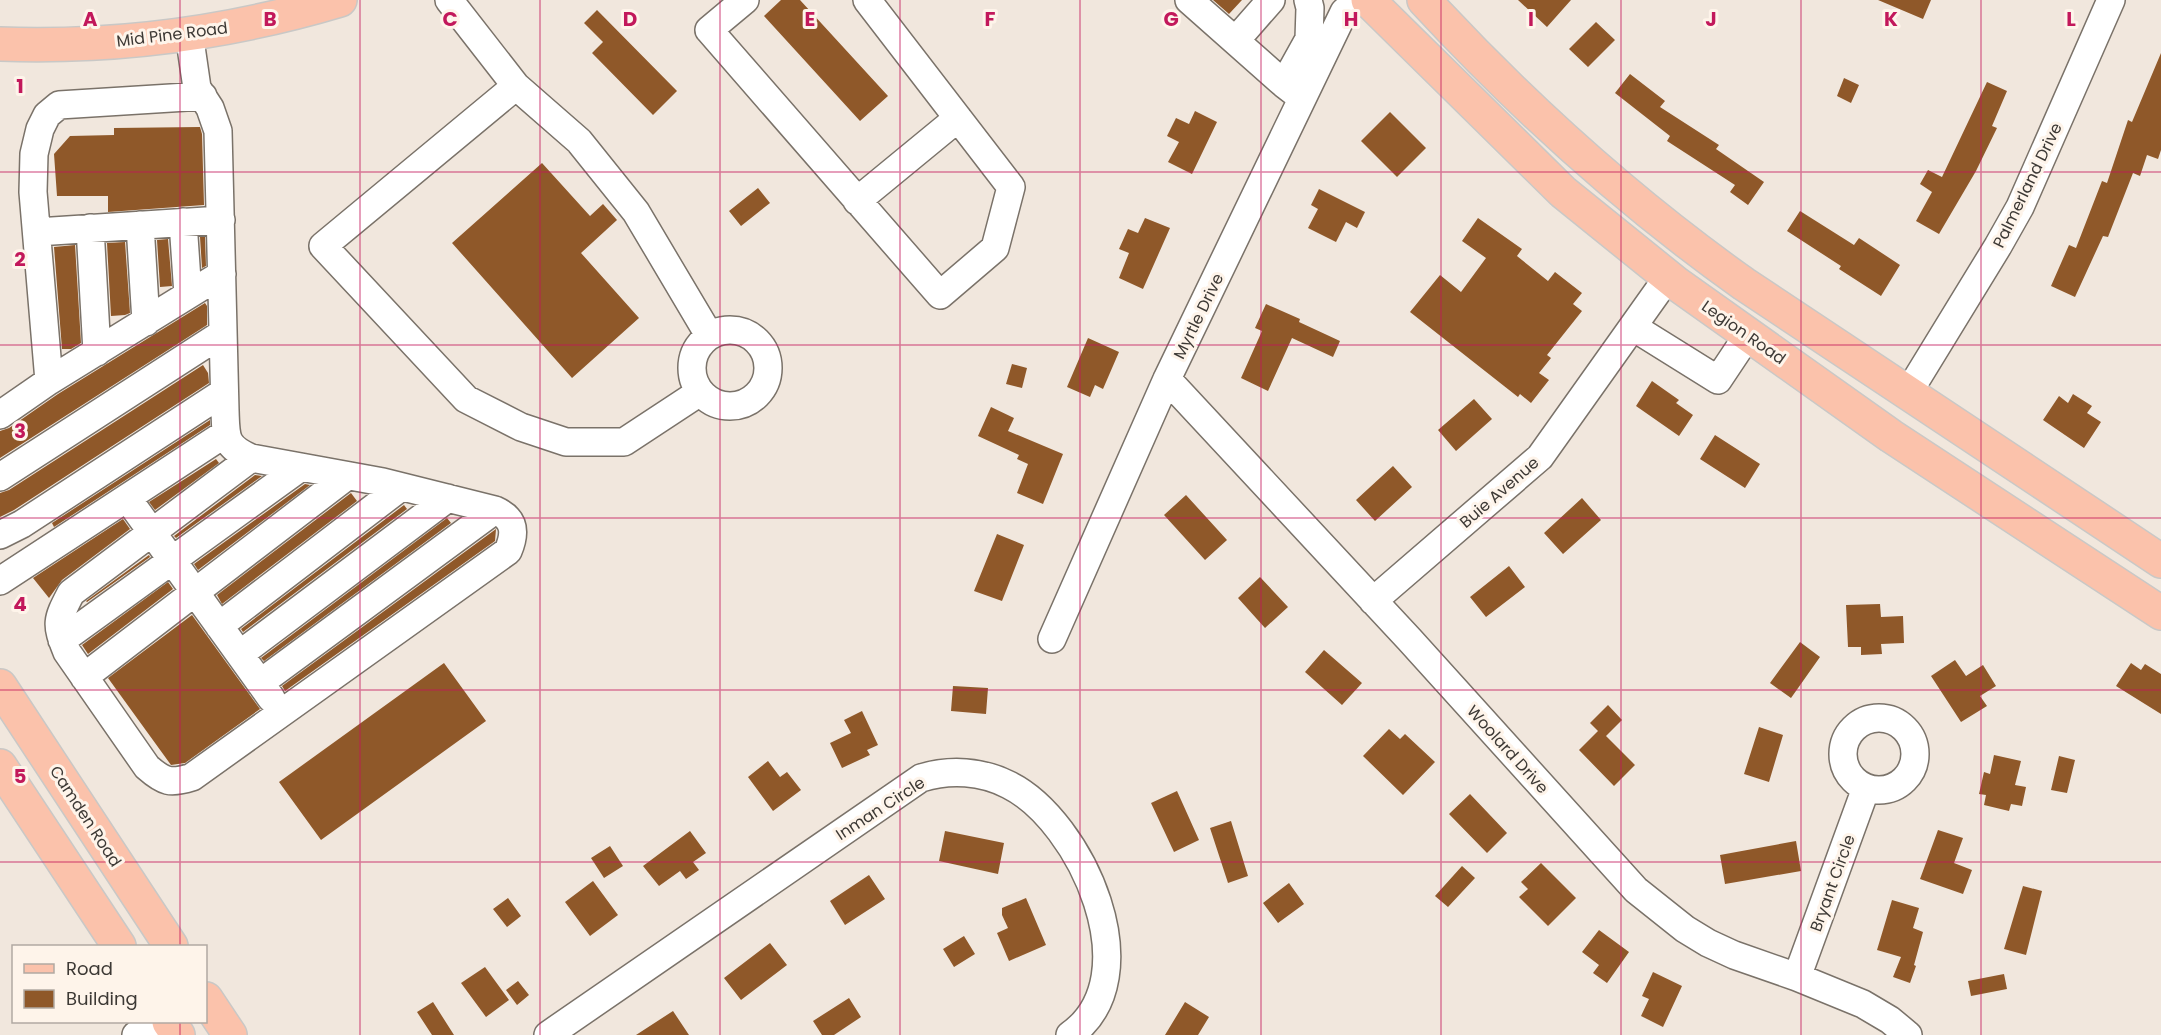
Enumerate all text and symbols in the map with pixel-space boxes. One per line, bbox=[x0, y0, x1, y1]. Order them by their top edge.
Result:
text: A bbox=[83, 5, 98, 33]
text: B bbox=[263, 5, 277, 33]
text: C bbox=[442, 5, 458, 33]
text: D bbox=[623, 5, 637, 33]
text: E bbox=[805, 5, 815, 33]
text: F bbox=[985, 5, 996, 33]
text: G bbox=[1163, 5, 1179, 33]
text: H bbox=[1344, 5, 1358, 33]
text: I bbox=[1528, 5, 1534, 33]
text: J bbox=[1705, 5, 1717, 33]
text: K bbox=[1884, 5, 1898, 33]
text: L bbox=[2066, 5, 2076, 33]
street label: Mid Pine Road bbox=[115, 16, 229, 53]
text: 1 bbox=[16, 72, 24, 100]
street label: Palmerland Drive bbox=[1987, 119, 2068, 252]
text: 2 bbox=[14, 245, 26, 273]
street label: Myrtle Drive bbox=[1168, 269, 1229, 363]
street label: Legion Road bbox=[1697, 295, 1790, 370]
text: 3 bbox=[14, 417, 26, 445]
street label: Buie Avenue bbox=[1455, 451, 1544, 533]
text: 4 bbox=[13, 590, 27, 618]
street label: Woolard Drive bbox=[1462, 700, 1554, 799]
street label: Camden Road bbox=[44, 761, 127, 871]
text: 5 bbox=[14, 762, 27, 790]
street label: Inman Circle bbox=[831, 771, 929, 846]
street label: Bryant Circle bbox=[1804, 831, 1861, 935]
legend bbox=[12, 945, 207, 1023]
text: Road bbox=[66, 956, 113, 981]
text: Building bbox=[66, 986, 138, 1011]

